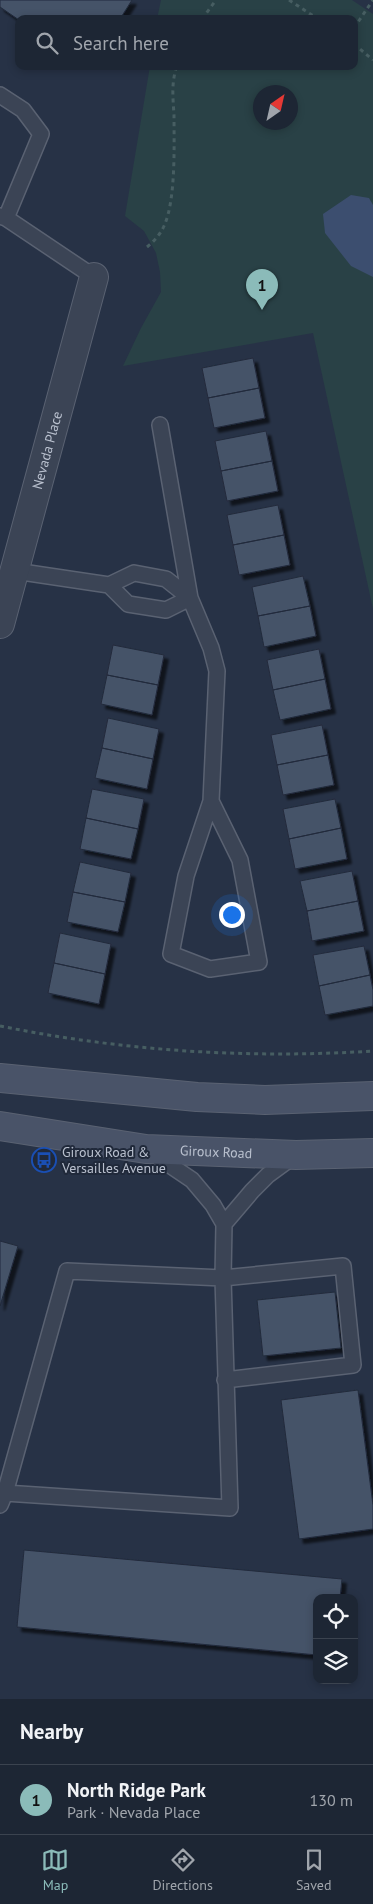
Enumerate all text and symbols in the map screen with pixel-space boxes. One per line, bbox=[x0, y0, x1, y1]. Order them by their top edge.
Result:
search box bbox=[15, 15, 358, 70]
icon: search bbox=[33, 29, 61, 57]
text: Search here bbox=[73, 31, 169, 55]
north arrow bbox=[253, 85, 298, 130]
pin: 1 bbox=[246, 269, 278, 310]
street label: Nevada Place bbox=[28, 409, 66, 491]
your location bbox=[219, 902, 245, 928]
street label: Giroux Road bbox=[180, 1141, 253, 1162]
place label: Giroux Road & Versailles Avenue bbox=[61, 1143, 166, 1177]
bus stop icon: Giroux Road & Versailles Avenue bbox=[31, 1147, 57, 1173]
map controls bbox=[313, 1594, 358, 1684]
button: locate bbox=[313, 1594, 358, 1639]
button: layers bbox=[313, 1639, 358, 1684]
text: Nearby bbox=[20, 1718, 83, 1745]
text: North Ridge Park bbox=[67, 1778, 206, 1802]
text: 1 bbox=[31, 1790, 41, 1810]
text: 130 m bbox=[310, 1790, 353, 1810]
text: Park · Nevada Place bbox=[67, 1802, 200, 1822]
tab: Map bbox=[41, 1846, 69, 1894]
tab: Directions bbox=[152, 1846, 213, 1894]
tab: Saved bbox=[296, 1846, 332, 1894]

